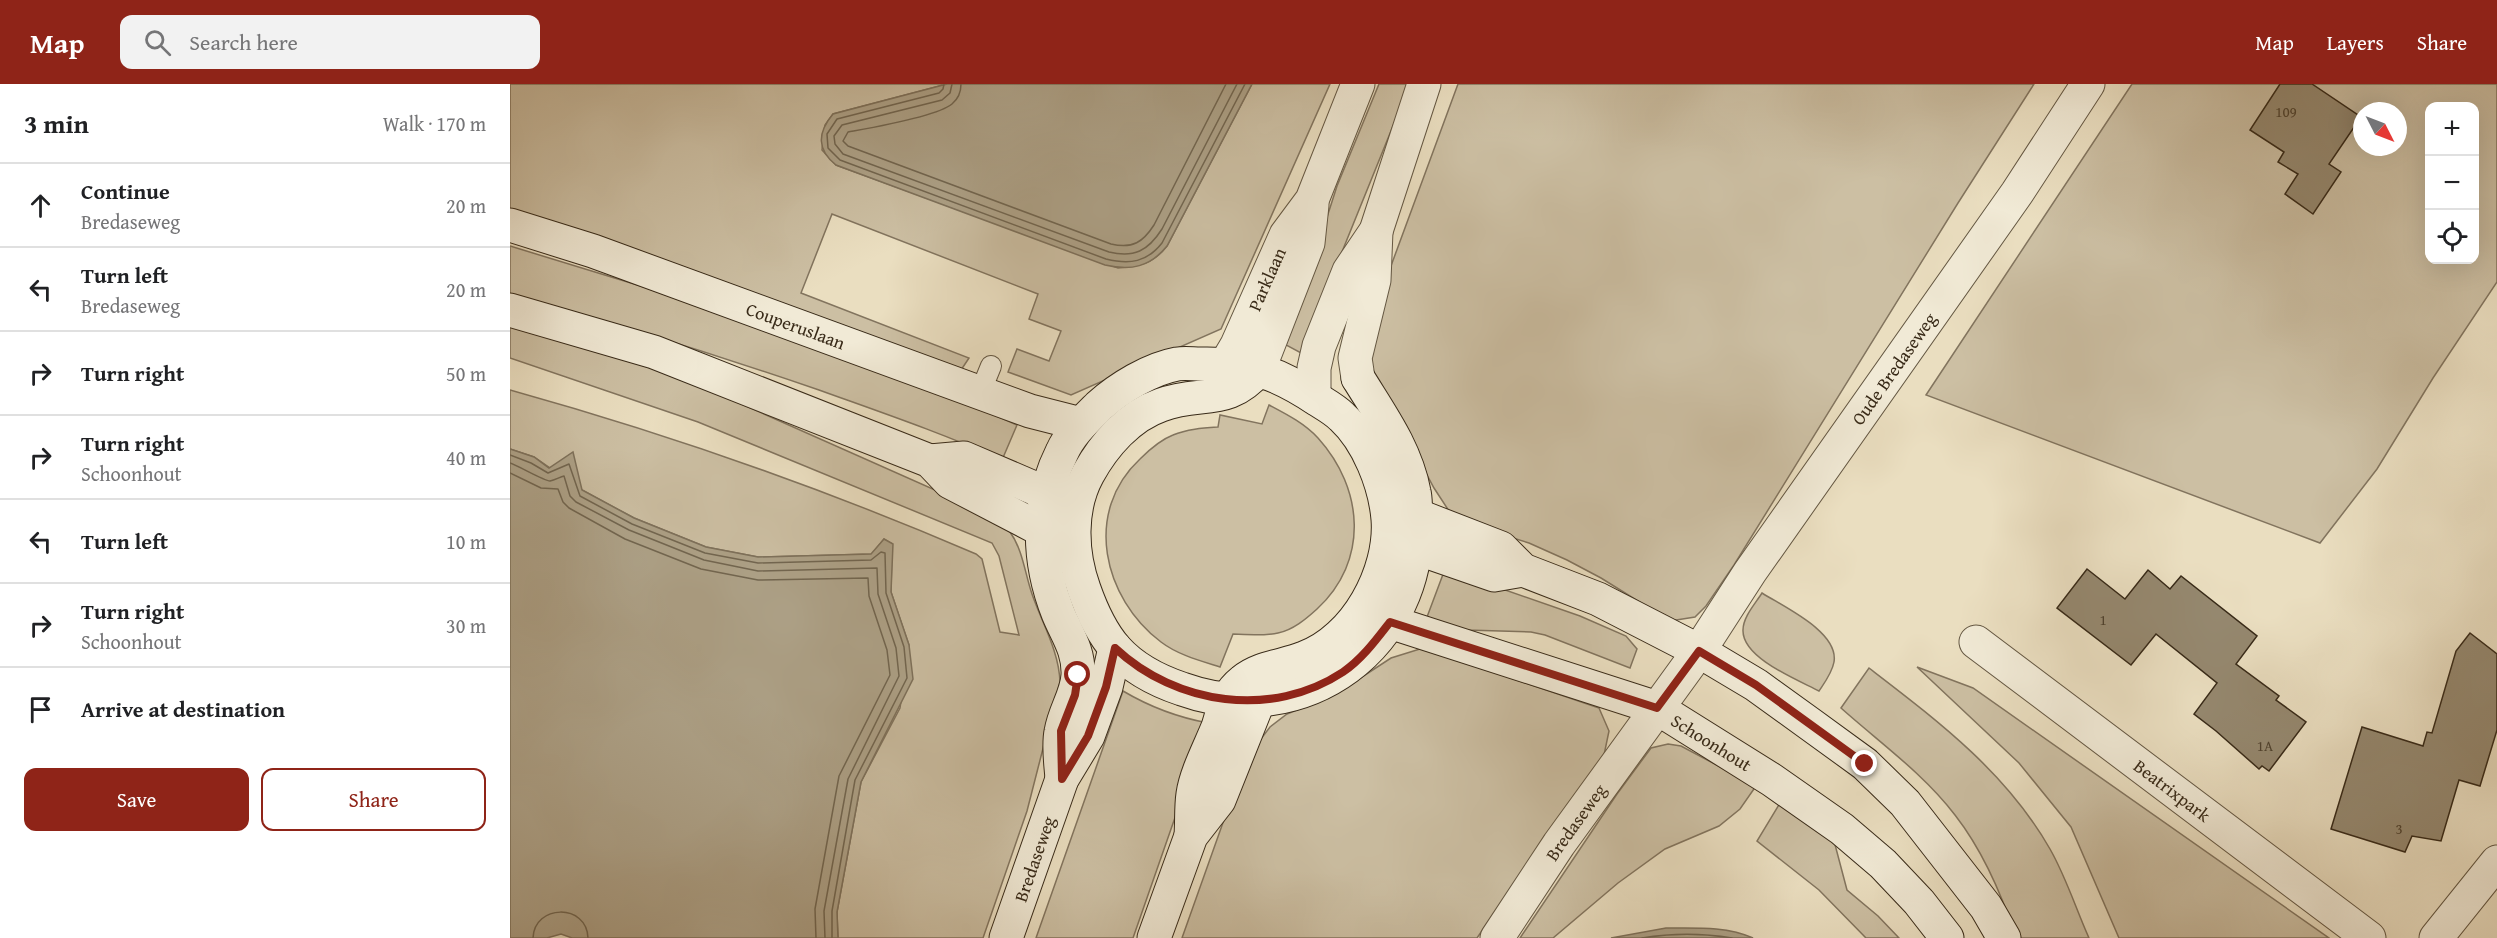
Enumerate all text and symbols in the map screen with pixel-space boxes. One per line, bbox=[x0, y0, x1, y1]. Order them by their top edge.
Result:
search box bbox=[120, 15, 540, 69]
text: Map bbox=[30, 22, 84, 63]
icon: search bbox=[141, 26, 174, 59]
text: Search here bbox=[189, 26, 298, 58]
text: Map bbox=[2255, 27, 2294, 58]
text: Layers bbox=[2327, 27, 2384, 58]
text: Share bbox=[2417, 27, 2467, 58]
house number: 109 bbox=[2275, 101, 2297, 122]
north arrow bbox=[2353, 102, 2407, 156]
map controls bbox=[2425, 102, 2479, 264]
button: + bbox=[2425, 102, 2479, 156]
text: 3 min bbox=[24, 104, 89, 143]
text: Walk · 170 m bbox=[383, 109, 486, 138]
button: − bbox=[2425, 156, 2479, 210]
text: Continue bbox=[81, 175, 170, 207]
icon: ahead bbox=[24, 189, 57, 222]
text: 20 m bbox=[446, 191, 486, 220]
text: Bredaseweg bbox=[81, 207, 180, 236]
button: locate bbox=[2425, 210, 2479, 264]
street label: Parklaan bbox=[1240, 243, 1292, 315]
text: Turn left bbox=[81, 259, 168, 291]
icon: left bbox=[24, 273, 57, 306]
text: 20 m bbox=[446, 275, 486, 304]
text: Bredaseweg bbox=[81, 291, 180, 320]
street label: Couperuslaan bbox=[743, 295, 849, 356]
street label: Oude Bredaseweg bbox=[1844, 307, 1942, 430]
icon: right bbox=[24, 357, 57, 390]
text: Turn right bbox=[81, 357, 184, 389]
text: 50 m bbox=[446, 359, 486, 388]
text: Turn right bbox=[81, 427, 184, 459]
icon: right bbox=[24, 441, 57, 474]
text: 40 m bbox=[446, 443, 486, 472]
text: Schoonhout bbox=[81, 459, 182, 488]
icon: left bbox=[24, 525, 57, 558]
text: Turn left bbox=[81, 525, 168, 557]
text: 10 m bbox=[446, 527, 486, 556]
text: Turn right bbox=[81, 595, 184, 627]
icon: right bbox=[24, 609, 57, 642]
house number: 1 bbox=[2099, 609, 2107, 630]
text: 30 m bbox=[446, 611, 486, 640]
text: Schoonhout bbox=[81, 627, 182, 656]
route start bbox=[1064, 661, 1090, 687]
icon: arrive bbox=[24, 693, 57, 726]
text: Arrive at destination bbox=[81, 693, 285, 725]
street label: Schoonhout bbox=[1666, 707, 1758, 778]
house number: 1A bbox=[2257, 735, 2273, 756]
route end bbox=[1851, 750, 1877, 776]
street label: Beatrixpark bbox=[2128, 752, 2217, 828]
button: Save bbox=[24, 768, 249, 831]
button: Share bbox=[261, 768, 486, 831]
street label: Bredaseweg bbox=[1538, 778, 1612, 866]
street label: Bredaseweg bbox=[1006, 812, 1061, 905]
house number: 3 bbox=[2395, 818, 2403, 839]

